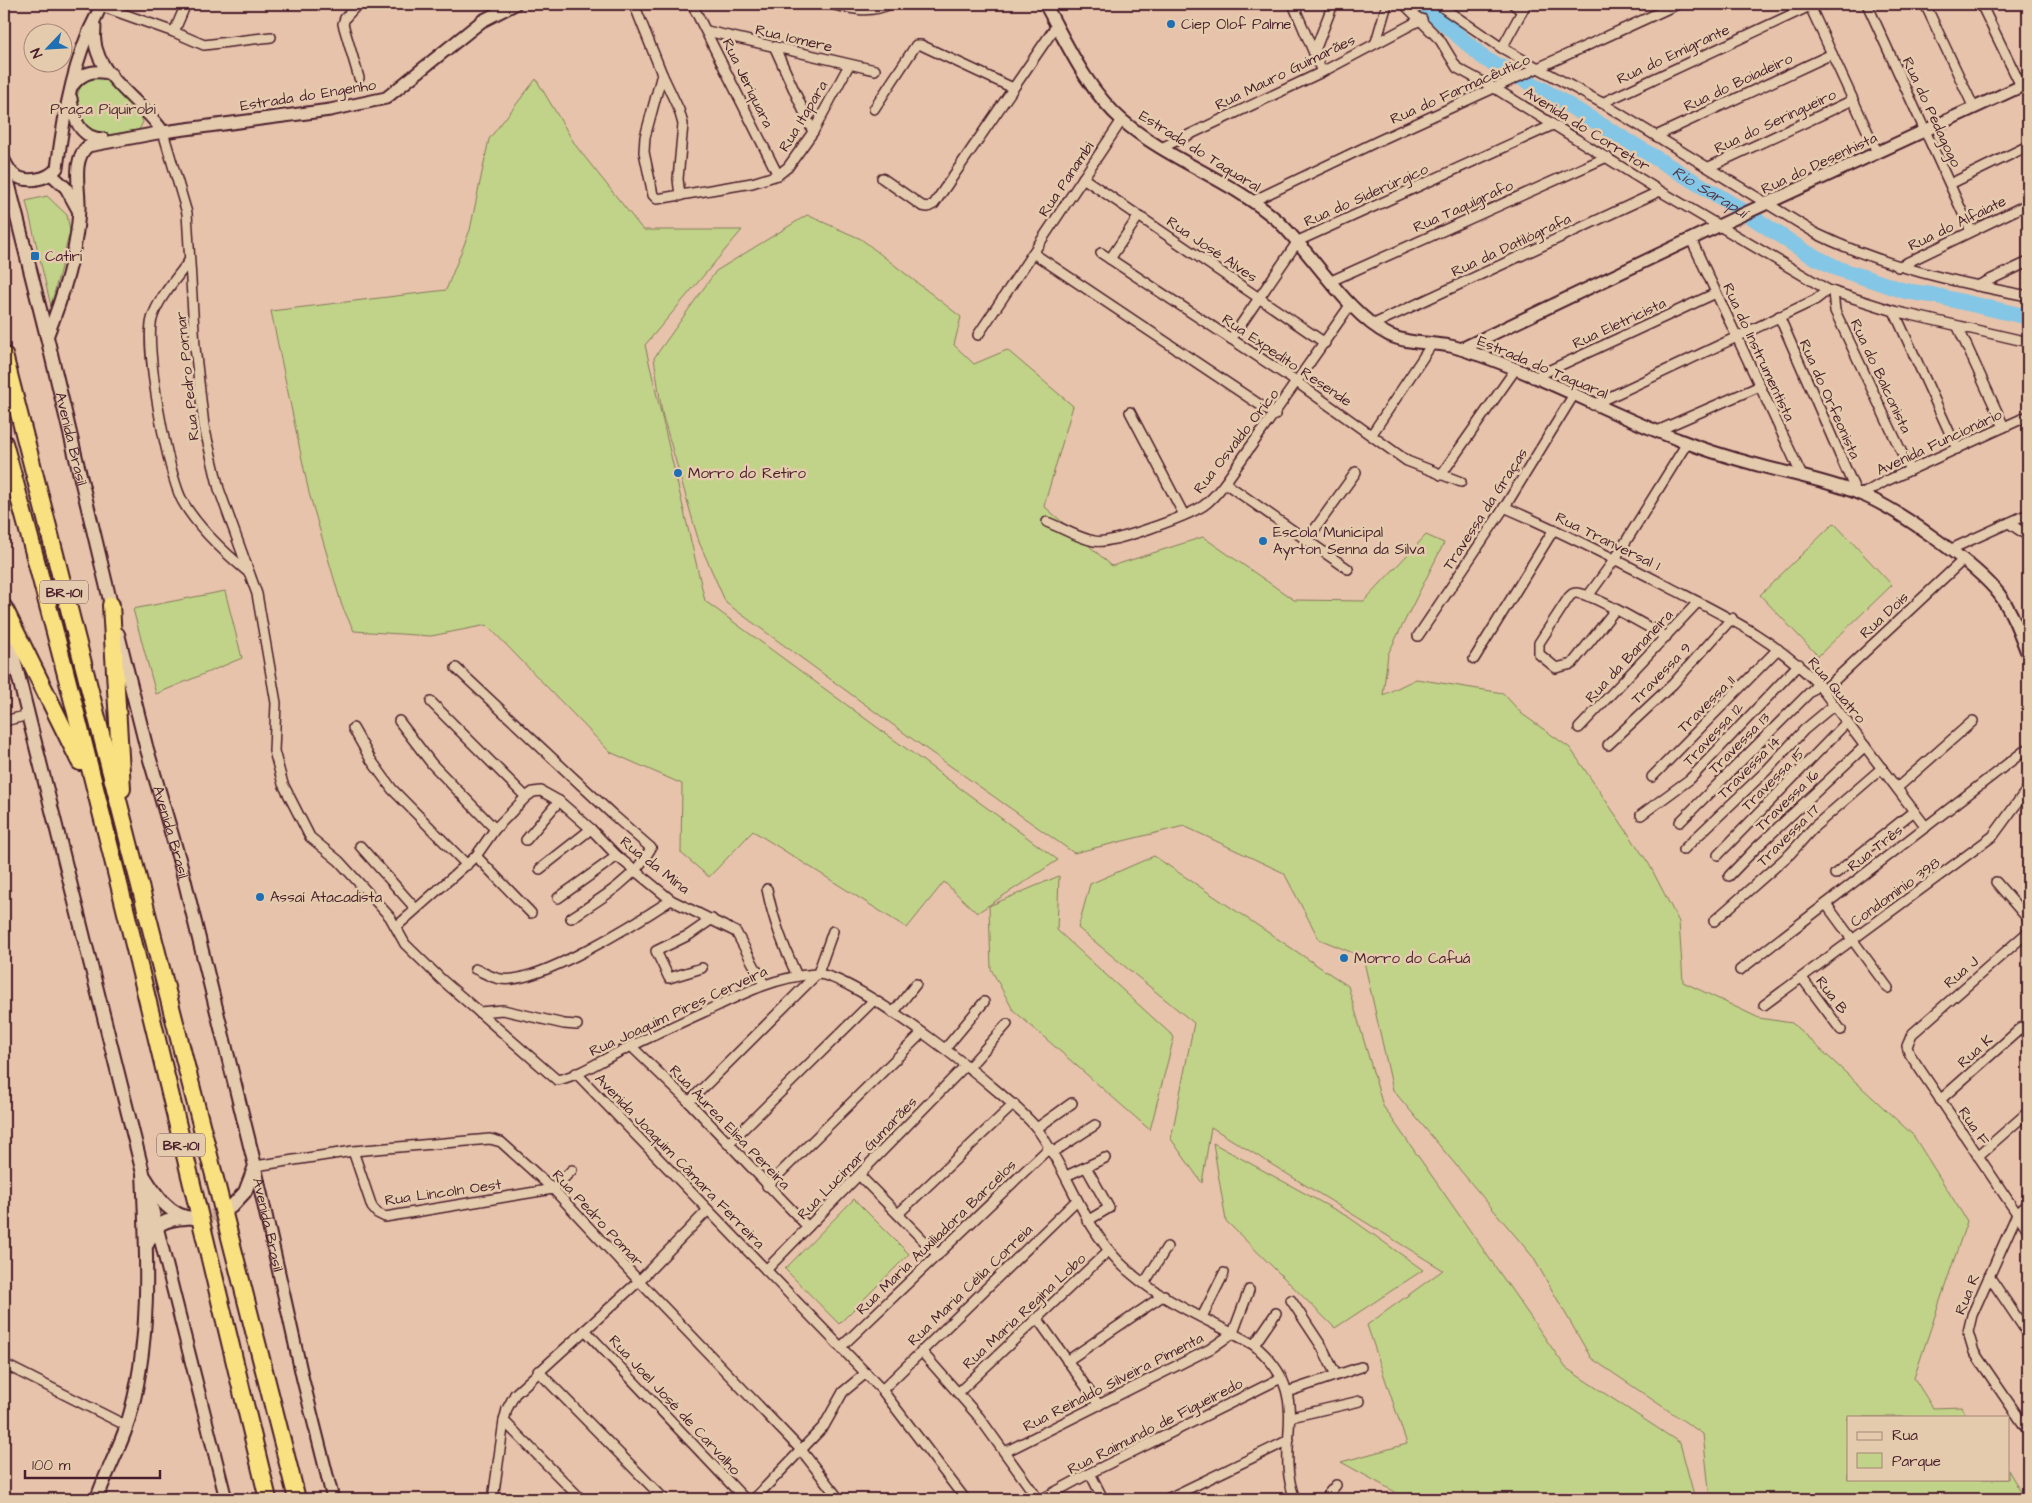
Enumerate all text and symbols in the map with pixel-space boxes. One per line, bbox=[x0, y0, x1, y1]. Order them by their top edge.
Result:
place label: Ciep Olof Palme bbox=[1181, 14, 1291, 35]
marker: Ciep Olof Palme bbox=[1165, 18, 1177, 30]
street label: Rua Iomere bbox=[753, 19, 835, 58]
street label: Rua do Emigrante bbox=[1613, 19, 1733, 91]
north arrow bbox=[22, 22, 72, 72]
street label: Rua Mauro Guimarães bbox=[1212, 29, 1359, 116]
street label: Rua Jeriquara bbox=[717, 35, 778, 132]
text: N bbox=[26, 45, 48, 61]
street label: Rua do Boiadeiro bbox=[1680, 48, 1797, 117]
street label: Rua do Farmacêutico bbox=[1387, 49, 1534, 130]
street label: Rua do Pedagogo bbox=[1896, 54, 1967, 172]
street label: Estrada do Engenho bbox=[239, 74, 378, 118]
street label: Rua Itapara bbox=[774, 76, 833, 156]
street label: Avenida do Corretor bbox=[1520, 82, 1654, 177]
street label: Rua do Seringueiro bbox=[1711, 84, 1841, 160]
park label: Praça Piquirobi bbox=[50, 99, 156, 120]
street label: Estrada do Taquaral bbox=[1135, 105, 1265, 197]
street label: Rua do Desenhista bbox=[1758, 127, 1881, 200]
street label: Rua Panambi bbox=[1033, 137, 1100, 221]
street label: Rua do Siderúrgico bbox=[1301, 158, 1433, 233]
water label: Rio Sarapuí bbox=[1668, 161, 1754, 225]
street label: Rua Taquígrafo bbox=[1410, 175, 1517, 239]
street label: Rua do Alfaiate bbox=[1905, 191, 2010, 256]
street label: Rua da Datilógrafa bbox=[1448, 208, 1575, 283]
street label: Rua José Alves bbox=[1162, 211, 1262, 288]
place label: Catiri bbox=[45, 246, 83, 267]
marker: Catiri bbox=[29, 250, 41, 262]
street label: Rua do Instrumentista bbox=[1717, 280, 1800, 425]
street label: Rua Eletricista bbox=[1569, 292, 1670, 354]
street label: Rua Expedito Resende bbox=[1218, 309, 1356, 412]
street label: Rua Pedro Pornar bbox=[170, 310, 205, 442]
street label: Rua do Balconista bbox=[1845, 316, 1916, 437]
street label: Estrada do Taquaral bbox=[1474, 330, 1611, 404]
street label: Rua do Orfeonista bbox=[1794, 336, 1865, 463]
street label: Rua Osvaldo Orico bbox=[1189, 384, 1284, 498]
street label: Avenida Brasil bbox=[50, 390, 92, 488]
street label: Avenida Funcionário bbox=[1873, 404, 2006, 481]
street label: Travessa da Graças bbox=[1438, 444, 1533, 575]
place label: Morro do Retiro bbox=[688, 463, 806, 484]
marker: Morro do Retiro bbox=[672, 467, 684, 479]
street label: Rua Tranversal 1 bbox=[1552, 507, 1664, 576]
place label: Escola Municipal Ayrton Senna da Silva bbox=[1273, 522, 1425, 561]
marker: Escola Municipal Ayrton Senna da Silva bbox=[1257, 535, 1269, 547]
road number: BR-101 bbox=[40, 580, 88, 604]
street label: Rua Dois bbox=[1855, 587, 1914, 643]
street label: Rua da Bananeira bbox=[1581, 605, 1678, 708]
street label: Travessa 9 bbox=[1627, 638, 1696, 709]
street label: Rua Quatro bbox=[1803, 653, 1871, 728]
street label: Travessa 11 bbox=[1673, 671, 1740, 738]
street label: Travessa 12 bbox=[1678, 697, 1749, 771]
street label: Travessa 13 bbox=[1704, 708, 1775, 779]
street label: Travessa 14 bbox=[1713, 731, 1786, 804]
street label: Travessa 15 bbox=[1737, 743, 1810, 816]
street label: Travessa 16 bbox=[1751, 764, 1824, 836]
street label: Avenida Brasil bbox=[147, 783, 194, 881]
street label: Travessa 17 bbox=[1752, 799, 1824, 871]
street label: Rua Três bbox=[1843, 820, 1908, 877]
street label: Rua da Mina bbox=[615, 832, 694, 899]
street label: Condominio 398 bbox=[1846, 852, 1945, 932]
place label: Assaí Atacadista bbox=[270, 887, 383, 908]
marker: Assaí Atacadista bbox=[254, 891, 266, 903]
place label: Morro do Cafuá bbox=[1354, 948, 1471, 969]
street label: Rua J bbox=[1939, 951, 1983, 993]
marker: Morro do Cafuá bbox=[1338, 952, 1350, 964]
street label: Rua Joaquim Pires Cerveira bbox=[586, 961, 771, 1062]
street label: Rua B bbox=[1810, 972, 1853, 1019]
street label: Rua K bbox=[1953, 1030, 1998, 1073]
street label: Rua Áurea Elisa Pereira bbox=[664, 1060, 795, 1195]
street label: Avenida Joaquim Câmara Ferreira bbox=[590, 1069, 770, 1254]
street label: Rua Lucimar Gumarães bbox=[793, 1092, 922, 1225]
street label: Rua F bbox=[1953, 1103, 1994, 1150]
road number: BR-101 bbox=[157, 1134, 205, 1156]
street label: Rua Maria Auxiliadora Barcelos bbox=[852, 1155, 1021, 1320]
street label: Rua Pedro Pomar bbox=[547, 1165, 648, 1271]
street label: Rua Lincoln Oest bbox=[383, 1174, 503, 1211]
street label: Avenida Brasil bbox=[247, 1176, 288, 1274]
street label: Rua Maria Célia Correia bbox=[903, 1220, 1038, 1351]
street label: Rua Maria Regina Lobo bbox=[958, 1248, 1092, 1375]
street label: Rua R bbox=[1950, 1270, 1985, 1318]
street label: Rua Reinaldo Silveira Pimenta bbox=[1019, 1328, 1207, 1437]
street label: Rua Joel José de Carvalho bbox=[604, 1331, 746, 1480]
street label: Rua Raimundo de Figueiredo bbox=[1064, 1373, 1247, 1481]
legend bbox=[1847, 1416, 2010, 1480]
text: Rua bbox=[1892, 1425, 1918, 1446]
scale bar bbox=[25, 1448, 160, 1480]
text: Parque bbox=[1892, 1451, 1941, 1472]
text: 100 m bbox=[32, 1455, 71, 1476]

